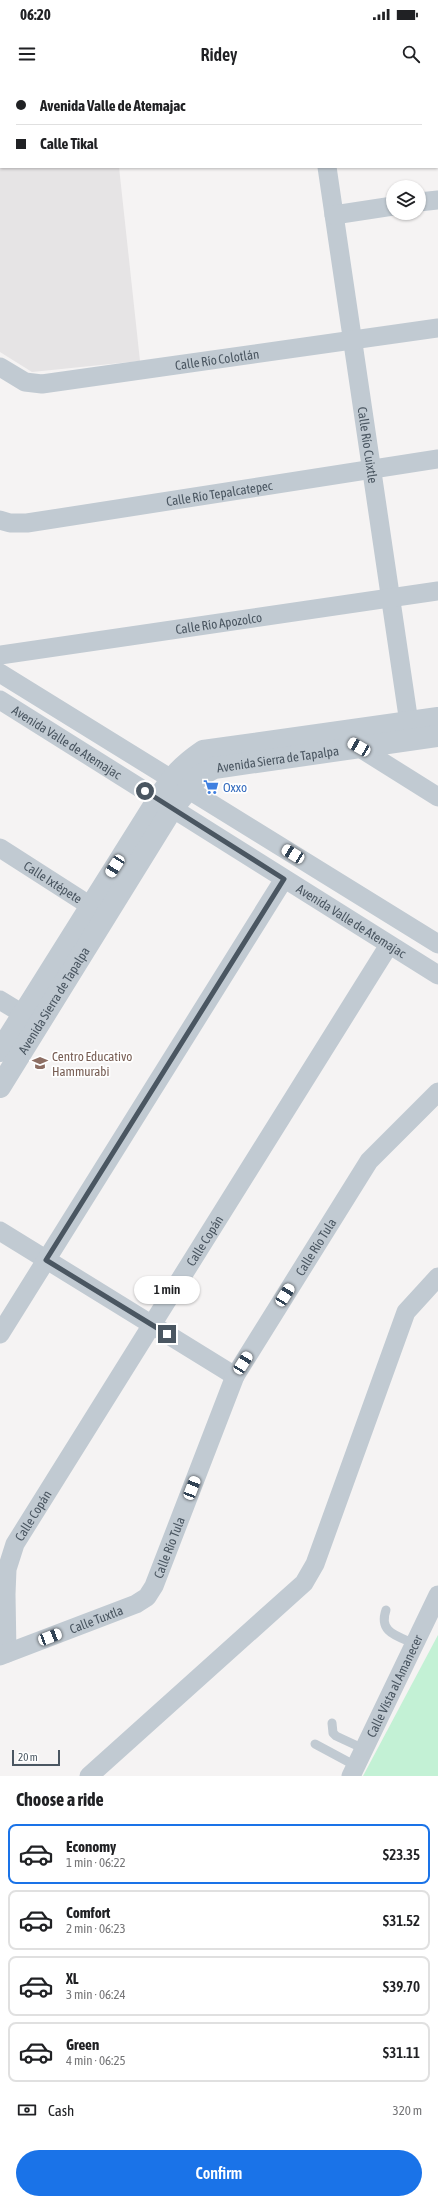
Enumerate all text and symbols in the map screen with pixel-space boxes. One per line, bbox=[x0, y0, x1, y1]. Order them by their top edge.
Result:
text: 06:20 bbox=[20, 6, 51, 23]
icon: menu bbox=[16, 43, 38, 65]
icon: search bbox=[400, 43, 422, 65]
text: Ridey bbox=[200, 44, 238, 65]
text: Avenida Valle de Atemajac bbox=[40, 97, 186, 114]
text: Calle Tikal bbox=[40, 135, 98, 152]
map controls bbox=[386, 180, 426, 220]
button: layers bbox=[386, 180, 426, 220]
street label: Calle Río Colotlán bbox=[174, 346, 260, 373]
street label: Calle Río Cuixtle bbox=[355, 406, 381, 484]
street label: Calle Río Tepalcatepec bbox=[165, 477, 274, 509]
street label: Calle Río Apozolco bbox=[174, 609, 263, 637]
street label: Avenida Valle de Atemajac bbox=[9, 702, 125, 782]
car bbox=[346, 736, 372, 758]
street label: Avenida Sierra de Tapalpa bbox=[216, 743, 340, 775]
supermarket icon: Oxxo bbox=[202, 778, 220, 796]
place label: Oxxo bbox=[223, 780, 247, 795]
route start bbox=[136, 782, 154, 800]
car bbox=[280, 843, 306, 865]
car bbox=[103, 853, 127, 879]
street label: Calle Ixtépete bbox=[21, 858, 85, 906]
street label: Avenida Valle de Atemajac bbox=[294, 881, 409, 961]
street label: Avenida Sierra de Tapalpa bbox=[15, 944, 92, 1057]
place label: Centro Educativo Hammurabi bbox=[52, 1049, 132, 1079]
school or university icon: Centro Educativo Hammurabi bbox=[31, 1054, 49, 1072]
street label: Calle Copán bbox=[183, 1212, 226, 1269]
street label: Calle Río Tula bbox=[292, 1215, 339, 1278]
callout: 1 min bbox=[134, 1276, 200, 1304]
text: 1 min bbox=[154, 1282, 180, 1297]
car bbox=[274, 1282, 296, 1308]
route end bbox=[158, 1325, 176, 1343]
car bbox=[232, 1350, 254, 1376]
car bbox=[182, 1475, 202, 1501]
street label: Calle Copán bbox=[11, 1487, 54, 1543]
street label: Calle Río Tula bbox=[150, 1515, 187, 1580]
street label: Calle Tuxtla bbox=[67, 1602, 125, 1636]
car bbox=[37, 1627, 63, 1647]
street label: Calle Vista al Amanecer bbox=[363, 1632, 425, 1739]
scale bar bbox=[12, 1748, 60, 1767]
text: 20 m bbox=[18, 1751, 38, 1763]
text: Choose a ride bbox=[16, 1789, 104, 1810]
icon: car bbox=[18, 1836, 54, 1872]
text: Economy bbox=[66, 1838, 116, 1855]
text: $23.35 bbox=[383, 1846, 420, 1863]
text: 1 min · 06:22 bbox=[66, 1855, 126, 1870]
icon: car bbox=[18, 1902, 54, 1938]
text: Comfort bbox=[66, 1904, 110, 1921]
text: $31.52 bbox=[383, 1912, 420, 1929]
text: 2 min · 06:23 bbox=[66, 1921, 126, 1936]
icon: car bbox=[18, 1968, 54, 2004]
text: XL bbox=[66, 1970, 79, 1987]
text: $39.70 bbox=[383, 1978, 420, 1995]
text: 3 min · 06:24 bbox=[66, 1987, 126, 2002]
icon: car bbox=[18, 2034, 54, 2070]
text: Green bbox=[66, 2036, 99, 2053]
text: $31.11 bbox=[383, 2044, 420, 2061]
text: 4 min · 06:25 bbox=[66, 2053, 126, 2068]
icon: cash bbox=[16, 2099, 38, 2121]
text: Cash bbox=[48, 2102, 74, 2119]
text: 320 m bbox=[393, 2103, 422, 2118]
button: Confirm bbox=[16, 2150, 422, 2196]

